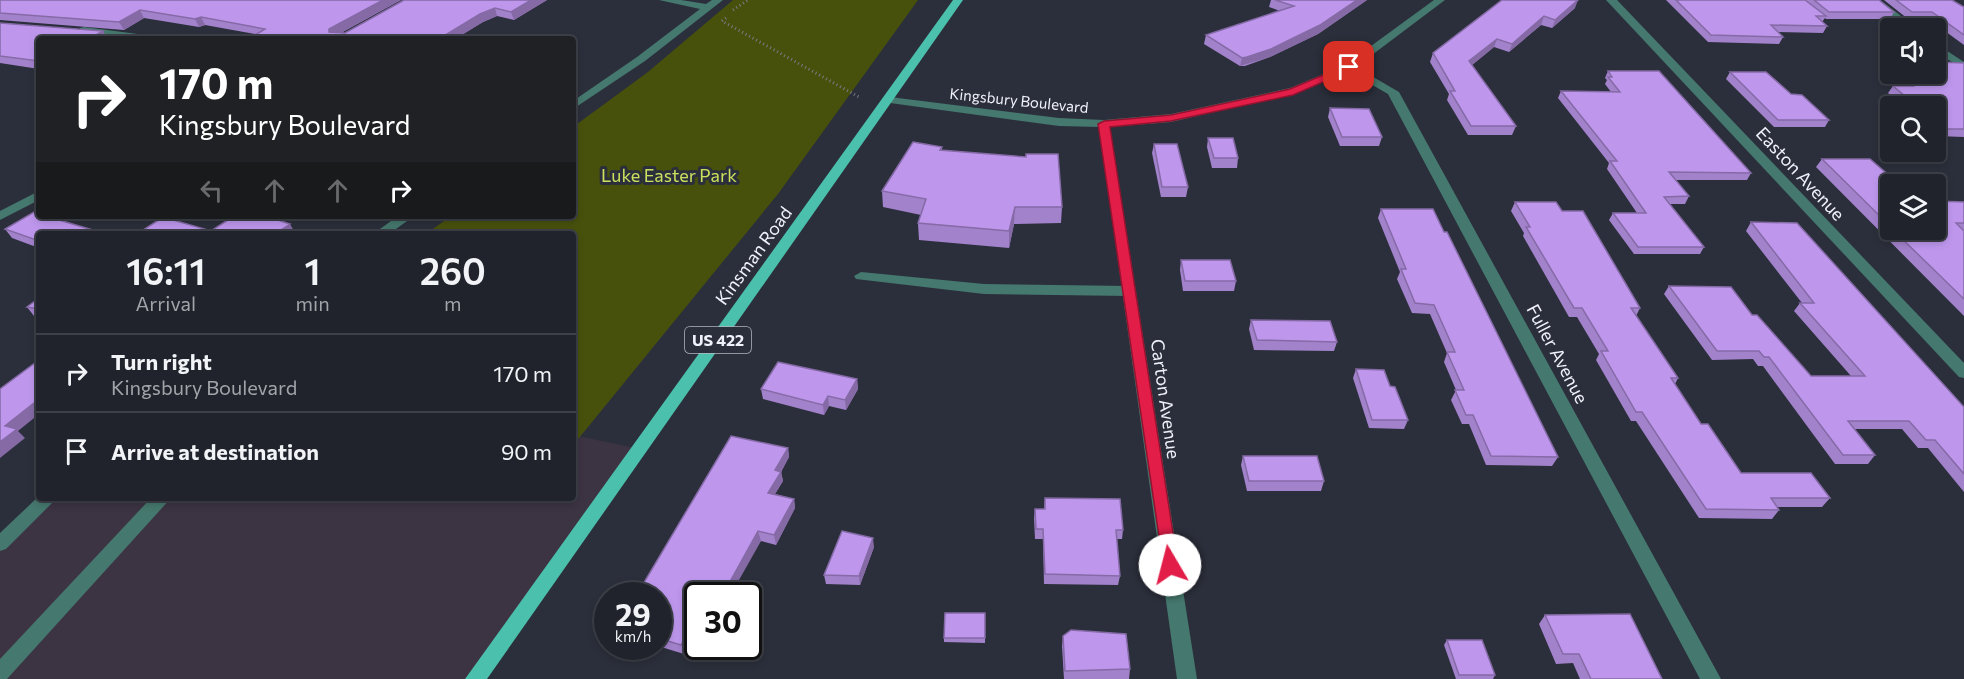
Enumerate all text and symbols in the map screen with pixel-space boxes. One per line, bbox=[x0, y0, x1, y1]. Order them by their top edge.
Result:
map controls bbox=[1880, 18, 1946, 240]
button: sound bbox=[1880, 18, 1946, 84]
pin bbox=[1323, 41, 1374, 92]
icon: arrive bbox=[1332, 50, 1365, 83]
text: 170 m bbox=[159, 56, 273, 108]
icon: right bbox=[60, 60, 138, 138]
street label: Kingsbury Boulevard bbox=[949, 84, 1090, 116]
button: search bbox=[1880, 96, 1946, 162]
text: Kingsbury Boulevard bbox=[159, 108, 410, 141]
street label: Easton Avenue bbox=[1752, 122, 1850, 225]
park label: Luke Easter Park bbox=[601, 164, 737, 186]
icon: left bbox=[195, 174, 228, 207]
icon: ahead bbox=[258, 174, 291, 207]
icon: ahead bbox=[321, 174, 354, 207]
icon: right bbox=[384, 174, 417, 207]
button: layers bbox=[1880, 174, 1946, 240]
street label: Kinsman Road bbox=[710, 202, 796, 309]
text: 16:11 bbox=[126, 248, 205, 292]
text: 1 bbox=[305, 248, 321, 292]
text: 260 bbox=[420, 248, 486, 292]
text: Arrival bbox=[136, 291, 196, 315]
text: min bbox=[296, 291, 330, 315]
text: m bbox=[444, 291, 462, 315]
street label: Fuller Avenue bbox=[1522, 300, 1593, 407]
road number: US 422 bbox=[685, 327, 751, 353]
street label: Carton Avenue bbox=[1147, 338, 1185, 460]
text: Turn right bbox=[111, 348, 212, 375]
icon: right bbox=[60, 357, 93, 390]
text: 170 m bbox=[493, 360, 552, 387]
text: Kingsbury Boulevard bbox=[111, 375, 297, 399]
icon: arrive bbox=[60, 435, 93, 468]
text: Arrive at destination bbox=[111, 438, 319, 465]
text: 90 m bbox=[501, 438, 552, 465]
position arrow bbox=[1138, 533, 1202, 597]
speed limit sign: 30 bbox=[684, 582, 762, 660]
text: 29 bbox=[615, 595, 651, 632]
text: km/h bbox=[615, 627, 651, 645]

